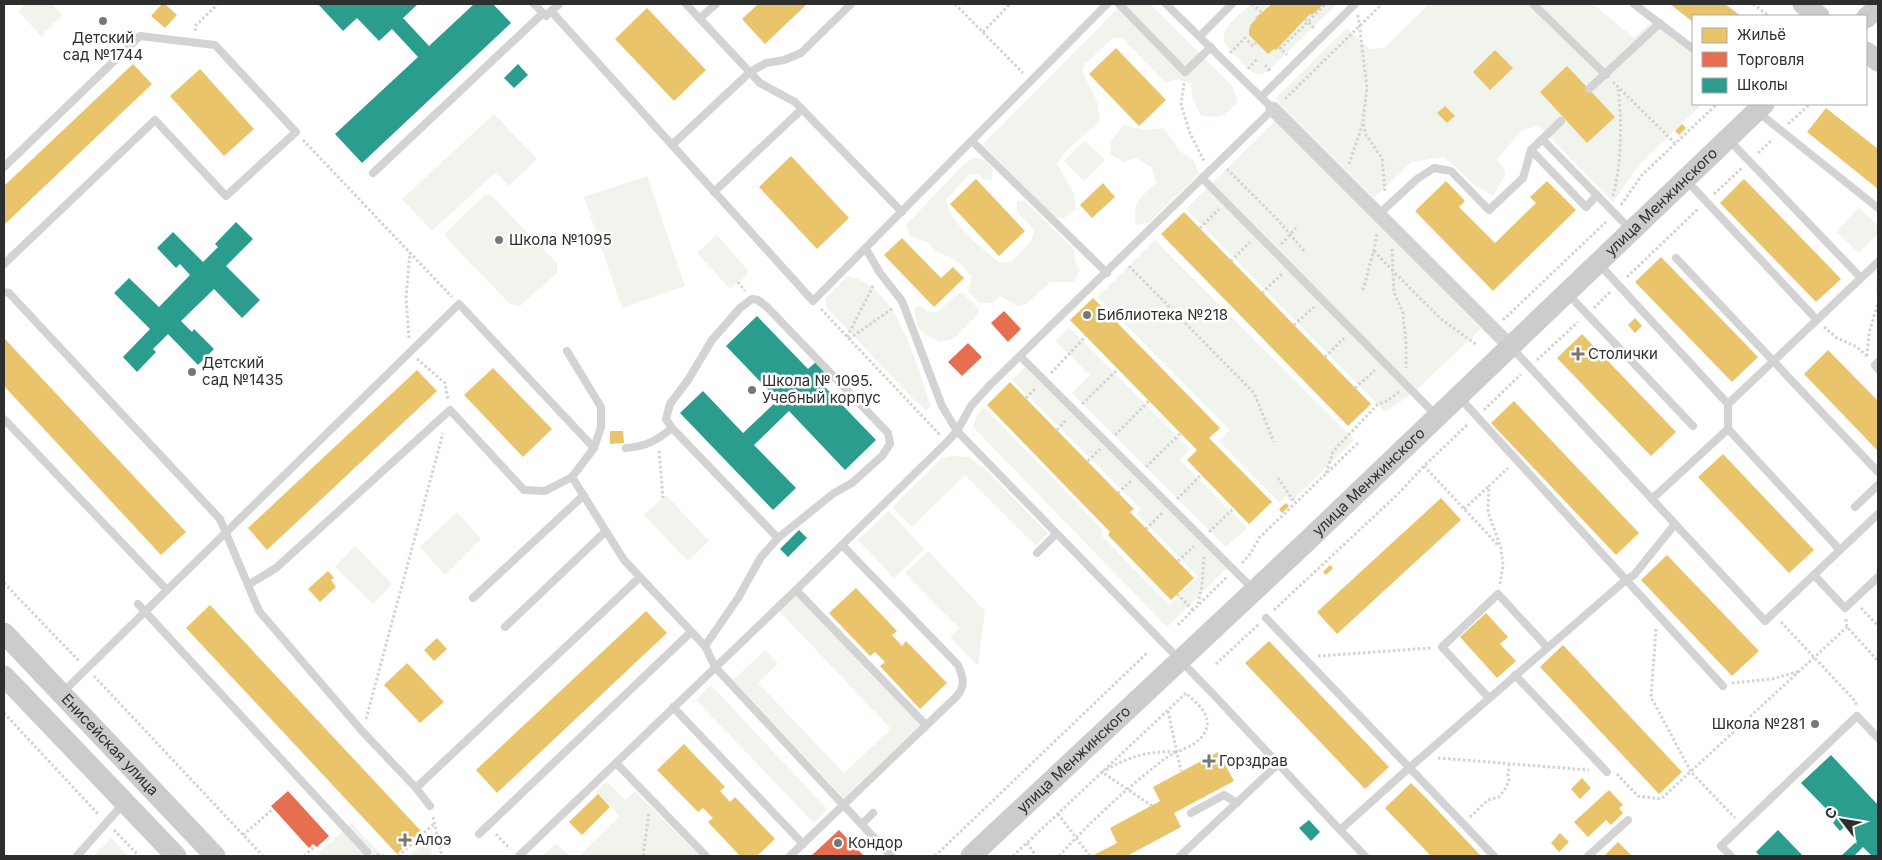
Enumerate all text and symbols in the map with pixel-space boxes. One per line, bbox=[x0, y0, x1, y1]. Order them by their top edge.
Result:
marker: Детский сад №1744 bbox=[97, 15, 109, 27]
legend bbox=[1692, 15, 1867, 105]
text: Жильё bbox=[1737, 25, 1786, 44]
place label: Детский сад №1744 bbox=[63, 28, 143, 64]
text: Торговля bbox=[1737, 50, 1804, 69]
text: Школы bbox=[1737, 75, 1788, 94]
street label: улица Менжинского bbox=[1601, 143, 1721, 260]
place label: Школа №1095 bbox=[509, 230, 612, 249]
marker: Школа №1095 bbox=[493, 234, 505, 246]
place label: Библиотека №218 bbox=[1097, 305, 1228, 324]
marker: Библиотека №218 bbox=[1081, 309, 1093, 321]
place label: Столички bbox=[1588, 344, 1658, 363]
marker: Столички bbox=[1572, 348, 1584, 360]
place label: Детский сад №1435 bbox=[202, 353, 283, 389]
marker: Детский сад №1435 bbox=[186, 366, 198, 378]
place label: Школа № 1095. Учебный корпус bbox=[762, 371, 881, 407]
marker: Школа № 1095. Учебный корпус bbox=[746, 384, 758, 396]
street label: улица Менжинского bbox=[1308, 423, 1429, 540]
street label: Енисейская улица bbox=[57, 690, 163, 799]
street label: улица Менжинского bbox=[1013, 701, 1134, 817]
place label: Школа №281 bbox=[1712, 714, 1805, 733]
marker: Школа №281 bbox=[1809, 718, 1821, 730]
place label: Горздрав bbox=[1219, 751, 1288, 770]
marker: Горздрав bbox=[1203, 755, 1215, 767]
north arrow bbox=[1817, 795, 1867, 845]
text: С bbox=[1820, 804, 1840, 822]
place label: Алоэ bbox=[415, 830, 451, 849]
place label: Кондор bbox=[848, 833, 903, 852]
marker: Алоэ bbox=[399, 834, 411, 846]
marker: Кондор bbox=[832, 837, 844, 849]

